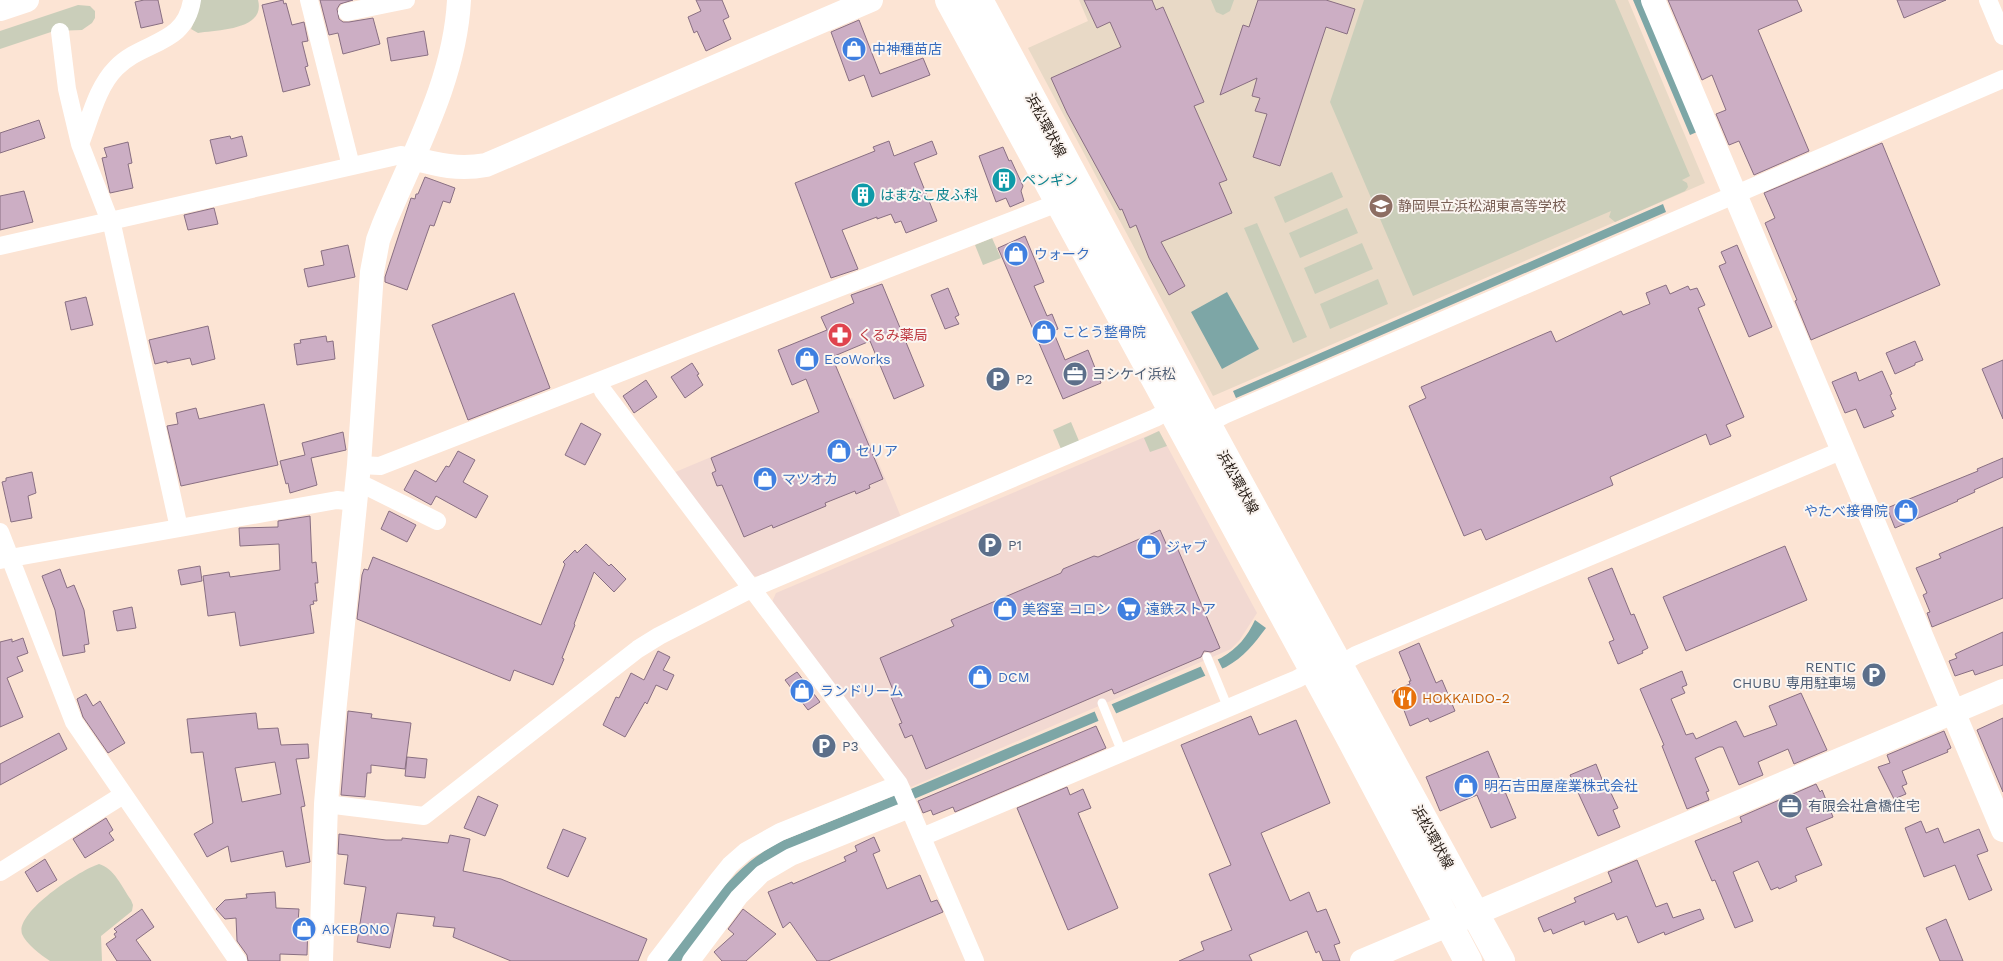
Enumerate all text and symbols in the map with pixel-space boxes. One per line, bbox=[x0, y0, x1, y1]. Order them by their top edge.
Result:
shop icon: 中神種苗店 bbox=[841, 36, 867, 62]
place label: 中神種苗店 bbox=[872, 41, 942, 57]
street label: 浜松環状線 bbox=[1023, 90, 1069, 160]
building icon: ペンギン bbox=[991, 167, 1017, 193]
place label: ペンギン bbox=[1022, 172, 1078, 188]
building icon: はまなこ皮ふ科 bbox=[850, 182, 876, 208]
place label: はまなこ皮ふ科 bbox=[880, 187, 978, 203]
school or university icon: 静岡県立浜松湖東高等学校 bbox=[1368, 193, 1394, 219]
place label: 静岡県立浜松湖東高等学校 bbox=[1398, 198, 1566, 214]
shop icon: ウォーク bbox=[1003, 241, 1029, 267]
place label: ウォーク bbox=[1034, 246, 1090, 262]
shop icon: ことう整骨院 bbox=[1031, 319, 1057, 345]
pharmacy icon: くるみ薬局 bbox=[827, 322, 853, 348]
place label: ことう整骨院 bbox=[1062, 324, 1146, 340]
place label: くるみ薬局 bbox=[858, 327, 928, 343]
shop icon: EcoWorks bbox=[794, 346, 820, 372]
place label: EcoWorks bbox=[824, 351, 891, 367]
office icon: ヨシケイ浜松 bbox=[1062, 361, 1088, 387]
parking icon: P2 bbox=[985, 366, 1011, 392]
place label: ヨシケイ浜松 bbox=[1092, 366, 1176, 382]
place label: P2 bbox=[1016, 371, 1033, 387]
shop icon: セリア bbox=[826, 438, 852, 464]
place label: セリア bbox=[856, 443, 898, 459]
street label: 浜松環状線 bbox=[1214, 448, 1262, 516]
shop icon: マツオカ bbox=[752, 466, 778, 492]
place label: マツオカ bbox=[782, 471, 838, 487]
shop icon: やたべ接骨院 bbox=[1893, 498, 1919, 524]
place label: やたべ接骨院 bbox=[1804, 503, 1888, 519]
parking icon: P1 bbox=[977, 532, 1003, 558]
shop icon: ジャブ bbox=[1136, 534, 1162, 560]
place label: P1 bbox=[1008, 537, 1022, 553]
place label: ジャブ bbox=[1166, 539, 1207, 555]
shop icon: 美容室 コロン bbox=[992, 596, 1018, 622]
supermarket icon: 遠鉄ストア bbox=[1116, 596, 1142, 622]
place label: 美容室 コロン bbox=[1022, 601, 1111, 617]
place label: 遠鉄ストア bbox=[1146, 601, 1216, 617]
place label: RENTIC CHUBU 専用駐車場 bbox=[1732, 659, 1856, 691]
parking icon: RENTIC CHUBU 専用駐車場 bbox=[1861, 662, 1887, 688]
shop icon: DCM bbox=[967, 664, 993, 690]
place label: DCM bbox=[998, 669, 1030, 685]
shop icon: ランドリーム bbox=[789, 678, 815, 704]
place label: ランドリーム bbox=[820, 683, 904, 699]
restaurant icon: HOKKAIDO-2 bbox=[1392, 685, 1418, 711]
place label: HOKKAIDO-2 bbox=[1422, 690, 1510, 706]
parking icon: P3 bbox=[811, 733, 837, 759]
place label: P3 bbox=[842, 738, 859, 754]
shop icon: 明石吉田屋産業株式会社 bbox=[1453, 773, 1479, 799]
place label: 明石吉田屋産業株式会社 bbox=[1484, 778, 1638, 794]
office icon: 有限会社倉橋住宅 bbox=[1777, 793, 1803, 819]
place label: 有限会社倉橋住宅 bbox=[1808, 798, 1920, 814]
street label: 浜松環状線 bbox=[1409, 803, 1457, 871]
shop icon: AKEBONO bbox=[291, 916, 317, 942]
place label: AKEBONO bbox=[322, 921, 390, 937]

